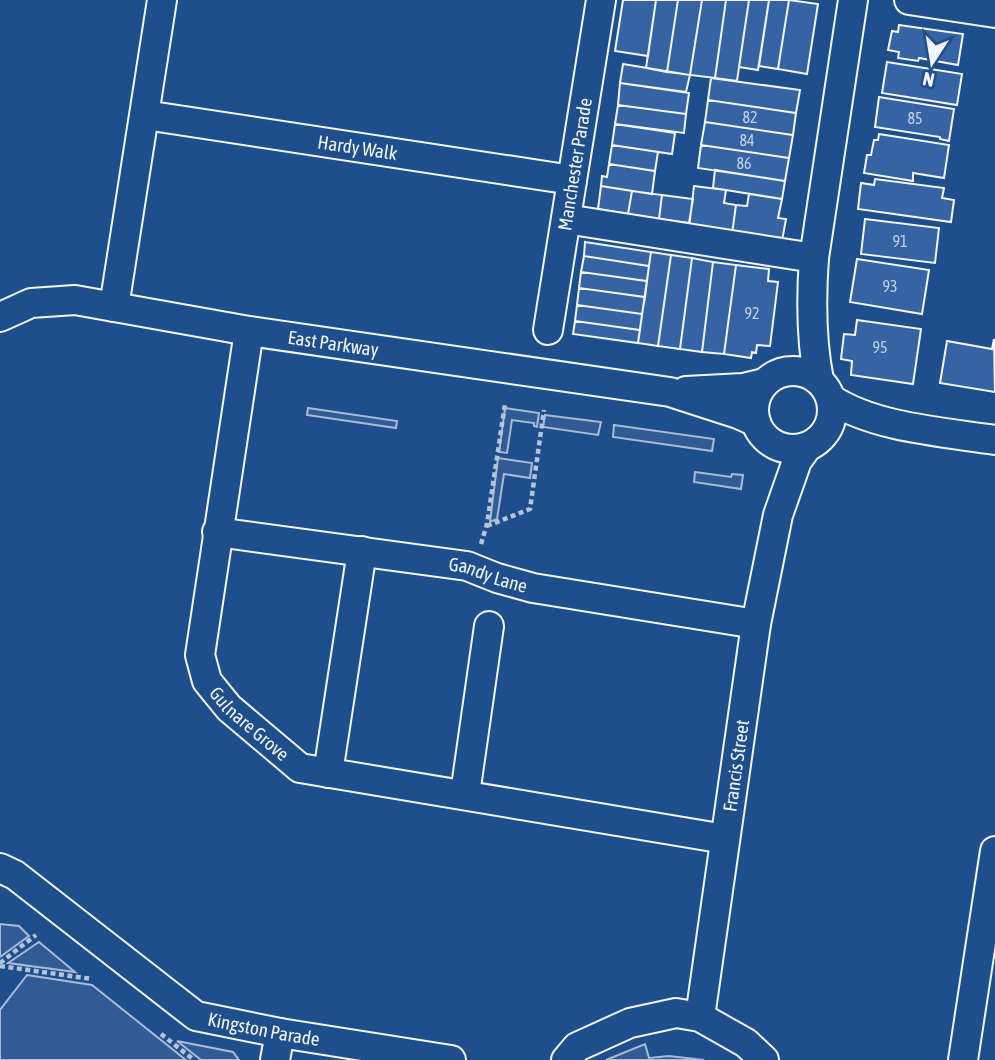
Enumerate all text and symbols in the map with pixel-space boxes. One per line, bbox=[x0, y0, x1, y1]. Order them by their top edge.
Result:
north arrow bbox=[897, 28, 967, 98]
text: N bbox=[921, 68, 936, 92]
street label: Manchester Parade bbox=[553, 96, 596, 232]
house number: 82 bbox=[742, 108, 758, 126]
house number: 85 bbox=[907, 109, 923, 127]
street label: Hardy Walk bbox=[316, 130, 400, 164]
house number: 84 bbox=[739, 131, 755, 149]
house number: 86 bbox=[736, 154, 752, 172]
house number: 91 bbox=[892, 232, 908, 250]
house number: 93 bbox=[882, 277, 898, 295]
house number: 92 bbox=[744, 304, 760, 322]
street label: East Parkway bbox=[286, 326, 380, 361]
house number: 95 bbox=[872, 338, 888, 356]
street label: Gandy Lane bbox=[448, 553, 530, 597]
street label: Gulnare Grove bbox=[205, 682, 294, 765]
street label: Francis Street bbox=[718, 718, 753, 813]
street label: Kingston Parade bbox=[206, 1008, 321, 1050]

